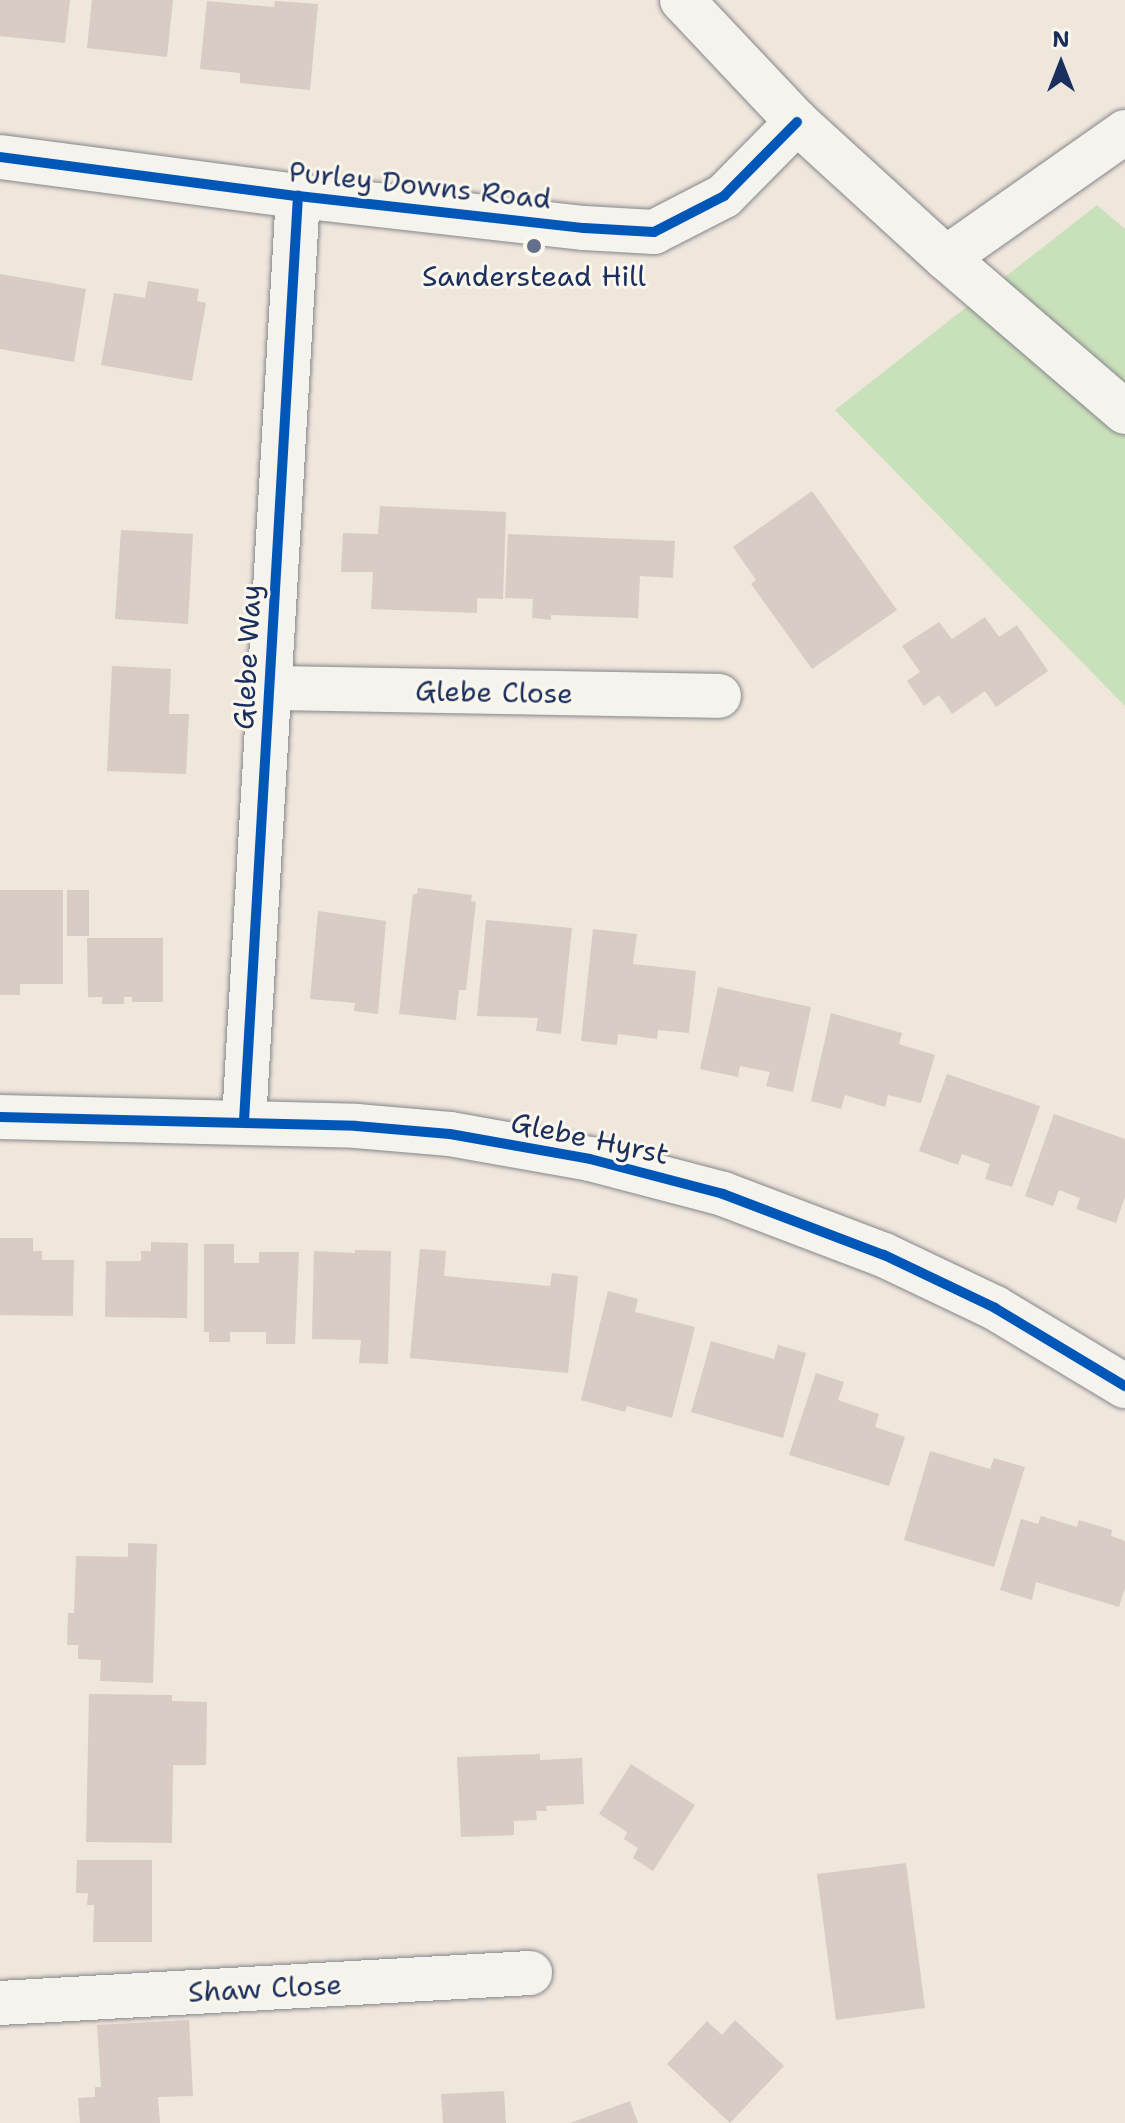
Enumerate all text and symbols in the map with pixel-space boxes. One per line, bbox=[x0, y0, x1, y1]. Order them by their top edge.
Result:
north arrow bbox=[1021, 24, 1101, 104]
text: N bbox=[1052, 25, 1070, 54]
street label: Purley Downs Road bbox=[287, 155, 553, 215]
marker: Sanderstead Hill bbox=[525, 237, 543, 255]
place label: Sanderstead Hill bbox=[422, 259, 646, 293]
street label: Glebe Way bbox=[226, 583, 268, 731]
street label: Glebe Close bbox=[415, 674, 573, 710]
street label: Glebe Hyrst bbox=[508, 1105, 672, 1171]
street label: Shaw Close bbox=[187, 1967, 343, 2009]

